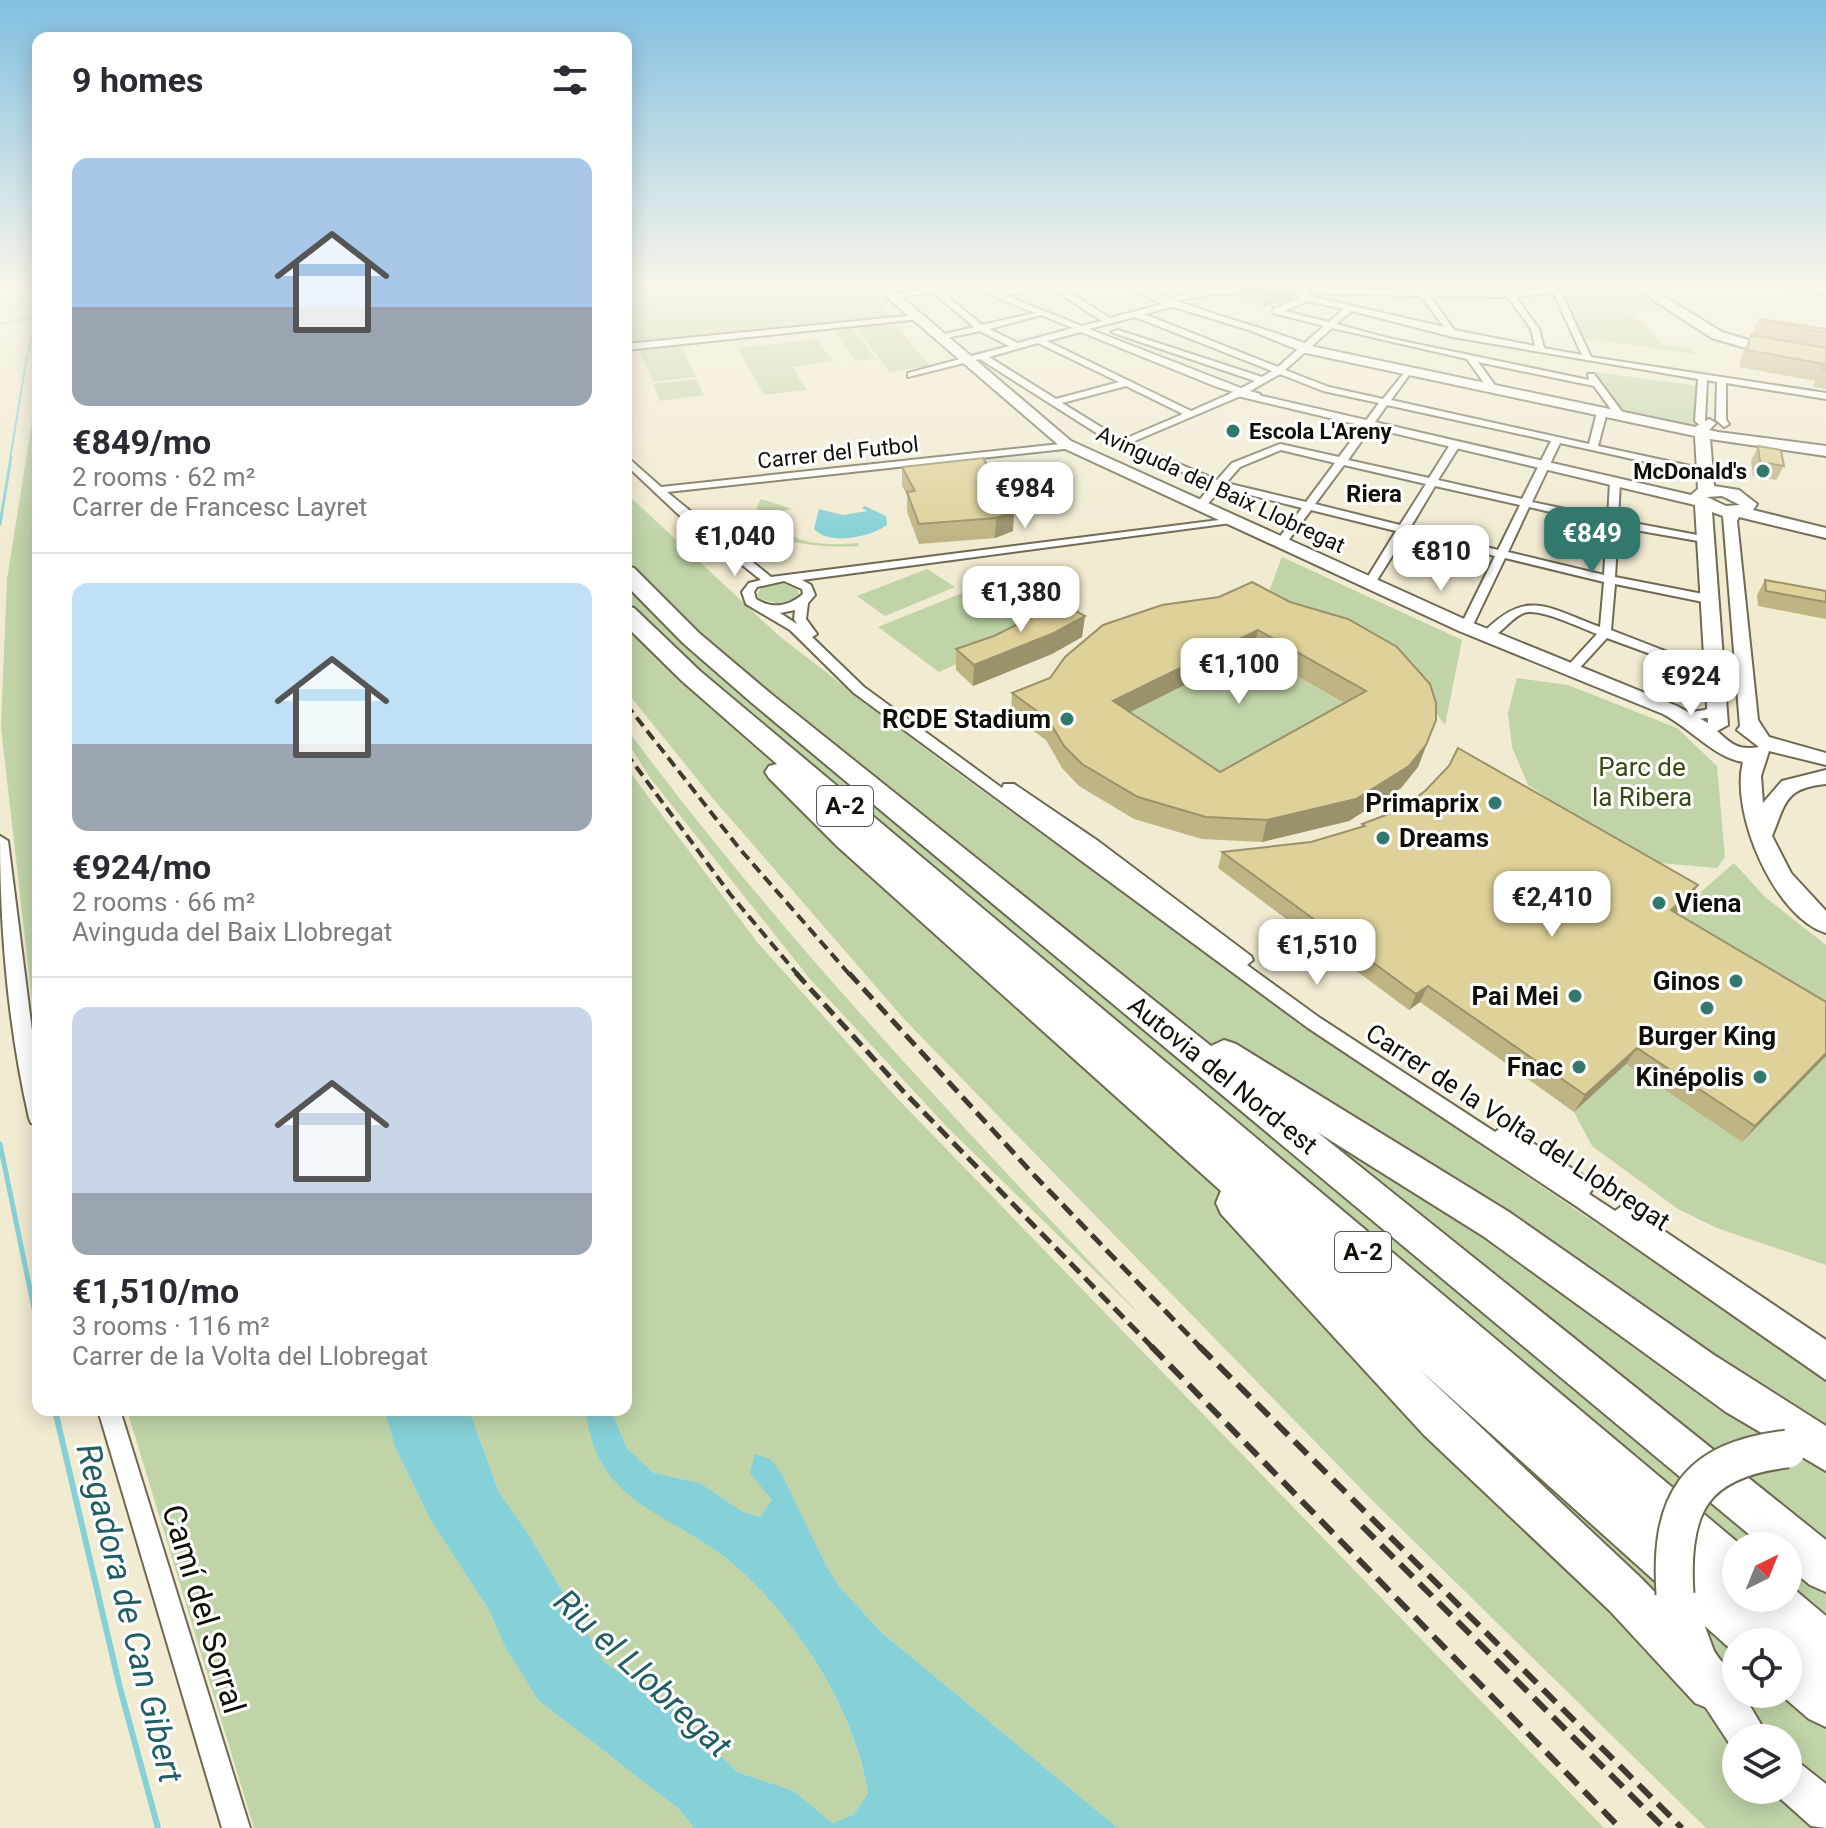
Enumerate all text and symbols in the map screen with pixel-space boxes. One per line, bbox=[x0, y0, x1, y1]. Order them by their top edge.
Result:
icon: filters bbox=[548, 58, 592, 102]
text: 9 homes bbox=[72, 60, 203, 100]
icon: home bbox=[260, 210, 404, 354]
place label: Escola L'Areny bbox=[1249, 419, 1393, 444]
street label: Avinguda del Baix Llobregat bbox=[1093, 421, 1349, 558]
text: €849/mo bbox=[72, 422, 211, 462]
marker: Escola L'Areny bbox=[1224, 422, 1242, 440]
street label: Carrer del Futbol bbox=[756, 432, 920, 473]
place label: McDonald's bbox=[1633, 459, 1747, 484]
text: 2 rooms · 62 m² bbox=[72, 462, 255, 492]
pin: €984 bbox=[978, 462, 1072, 530]
marker: McDonald's bbox=[1754, 462, 1772, 480]
text: €984 bbox=[995, 473, 1055, 503]
district label: Riera bbox=[1346, 480, 1402, 508]
text: Carrer de Francesc Layret bbox=[72, 492, 367, 522]
pin: €849 bbox=[1545, 507, 1639, 575]
pin: €1,040 bbox=[670, 510, 800, 578]
text: €849 bbox=[1562, 518, 1622, 548]
text: €1,040 bbox=[695, 521, 775, 551]
pin: €810 bbox=[1394, 525, 1488, 593]
text: €810 bbox=[1411, 536, 1471, 566]
pin: €1,380 bbox=[956, 566, 1086, 634]
text: €1,380 bbox=[981, 577, 1061, 607]
icon: home bbox=[260, 635, 404, 779]
pin: €1,100 bbox=[1174, 638, 1304, 706]
text: €1,100 bbox=[1199, 649, 1279, 679]
pin: €924 bbox=[1644, 650, 1738, 718]
text: €924 bbox=[1661, 661, 1721, 691]
place label: RCDE Stadium bbox=[882, 704, 1051, 734]
marker: RCDE Stadium bbox=[1058, 710, 1076, 728]
park label: Parc de la Ribera bbox=[1592, 752, 1692, 812]
road number: A-2 bbox=[817, 786, 873, 826]
place label: Primaprix bbox=[1365, 788, 1480, 818]
marker: Primaprix bbox=[1486, 794, 1504, 812]
place label: Dreams bbox=[1399, 823, 1489, 853]
marker: Dreams bbox=[1374, 829, 1392, 847]
text: €924/mo bbox=[72, 847, 211, 887]
pin: €2,410 bbox=[1487, 871, 1617, 939]
text: €2,410 bbox=[1512, 882, 1592, 912]
text: 2 rooms · 66 m² bbox=[72, 887, 255, 917]
place label: Viena bbox=[1675, 888, 1741, 918]
marker: Viena bbox=[1650, 894, 1668, 912]
text: Avinguda del Baix Llobregat bbox=[72, 917, 392, 947]
pin: €1,510 bbox=[1252, 919, 1382, 987]
text: €1,510 bbox=[1277, 930, 1357, 960]
place label: Ginos bbox=[1653, 966, 1720, 996]
marker: Ginos bbox=[1727, 972, 1745, 990]
place label: Pai Mei bbox=[1471, 981, 1559, 1011]
marker: Pai Mei bbox=[1566, 987, 1584, 1005]
street label: Autovia del Nord-est bbox=[1123, 990, 1323, 1160]
marker: Burger King bbox=[1698, 999, 1716, 1017]
street label: Carrer de la Volta del Llobregat bbox=[1361, 1017, 1675, 1237]
place label: Burger King bbox=[1638, 1021, 1776, 1051]
place label: Fnac bbox=[1507, 1052, 1563, 1082]
marker: Fnac bbox=[1570, 1058, 1588, 1076]
icon: home bbox=[260, 1059, 404, 1203]
place label: Kinépolis bbox=[1636, 1062, 1744, 1092]
marker: Kinépolis bbox=[1751, 1068, 1769, 1086]
road number: A-2 bbox=[1335, 1232, 1391, 1272]
text: €1,510/mo bbox=[72, 1271, 239, 1311]
text: 3 rooms · 116 m² bbox=[72, 1311, 270, 1341]
text: Carrer de la Volta del Llobregat bbox=[72, 1341, 428, 1371]
water label: Regadora de Can Gibert bbox=[68, 1439, 192, 1787]
street label: Camí del Sorral bbox=[154, 1500, 254, 1718]
north arrow bbox=[1722, 1532, 1802, 1612]
map controls bbox=[1722, 1532, 1802, 1804]
water label: Riu el Llobregat bbox=[546, 1581, 740, 1765]
button: locate bbox=[1722, 1628, 1802, 1708]
button: layers bbox=[1722, 1724, 1802, 1804]

